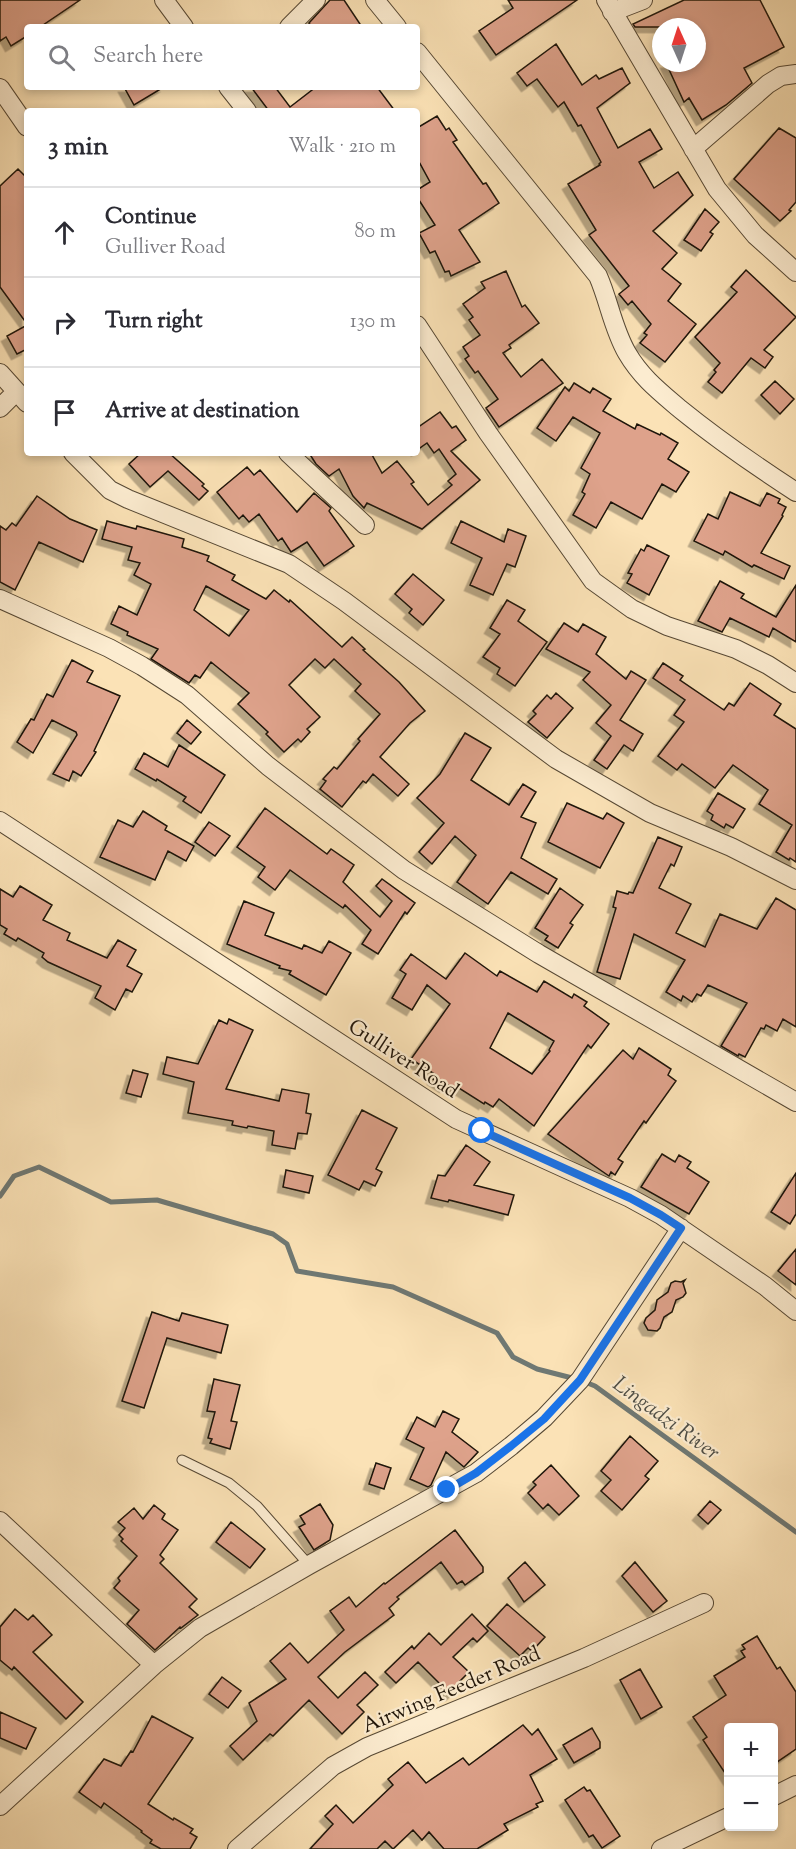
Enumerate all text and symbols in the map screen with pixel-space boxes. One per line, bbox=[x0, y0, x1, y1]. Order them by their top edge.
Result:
north arrow bbox=[652, 18, 706, 72]
search box bbox=[24, 24, 420, 90]
icon: search bbox=[45, 41, 78, 74]
text: Search here bbox=[93, 41, 203, 73]
text: 3 min bbox=[48, 129, 108, 166]
text: Walk · 210 m bbox=[288, 133, 396, 162]
text: Continue bbox=[105, 202, 196, 234]
icon: ahead bbox=[48, 216, 81, 249]
text: 80 m bbox=[355, 218, 396, 247]
text: Gulliver Road bbox=[105, 234, 226, 263]
icon: right bbox=[48, 306, 81, 339]
text: Turn right bbox=[105, 306, 202, 338]
text: 130 m bbox=[350, 308, 396, 337]
icon: arrive bbox=[48, 396, 81, 429]
text: Arrive at destination bbox=[105, 396, 300, 428]
street label: Gulliver Road bbox=[342, 1013, 464, 1107]
route start bbox=[468, 1117, 494, 1143]
water label: Lingadzi River bbox=[605, 1370, 726, 1469]
route end bbox=[433, 1476, 459, 1502]
street label: Airwing Feeder Road bbox=[358, 1640, 546, 1742]
map controls bbox=[724, 1723, 778, 1831]
button: + bbox=[724, 1723, 778, 1777]
button: − bbox=[724, 1777, 778, 1831]

